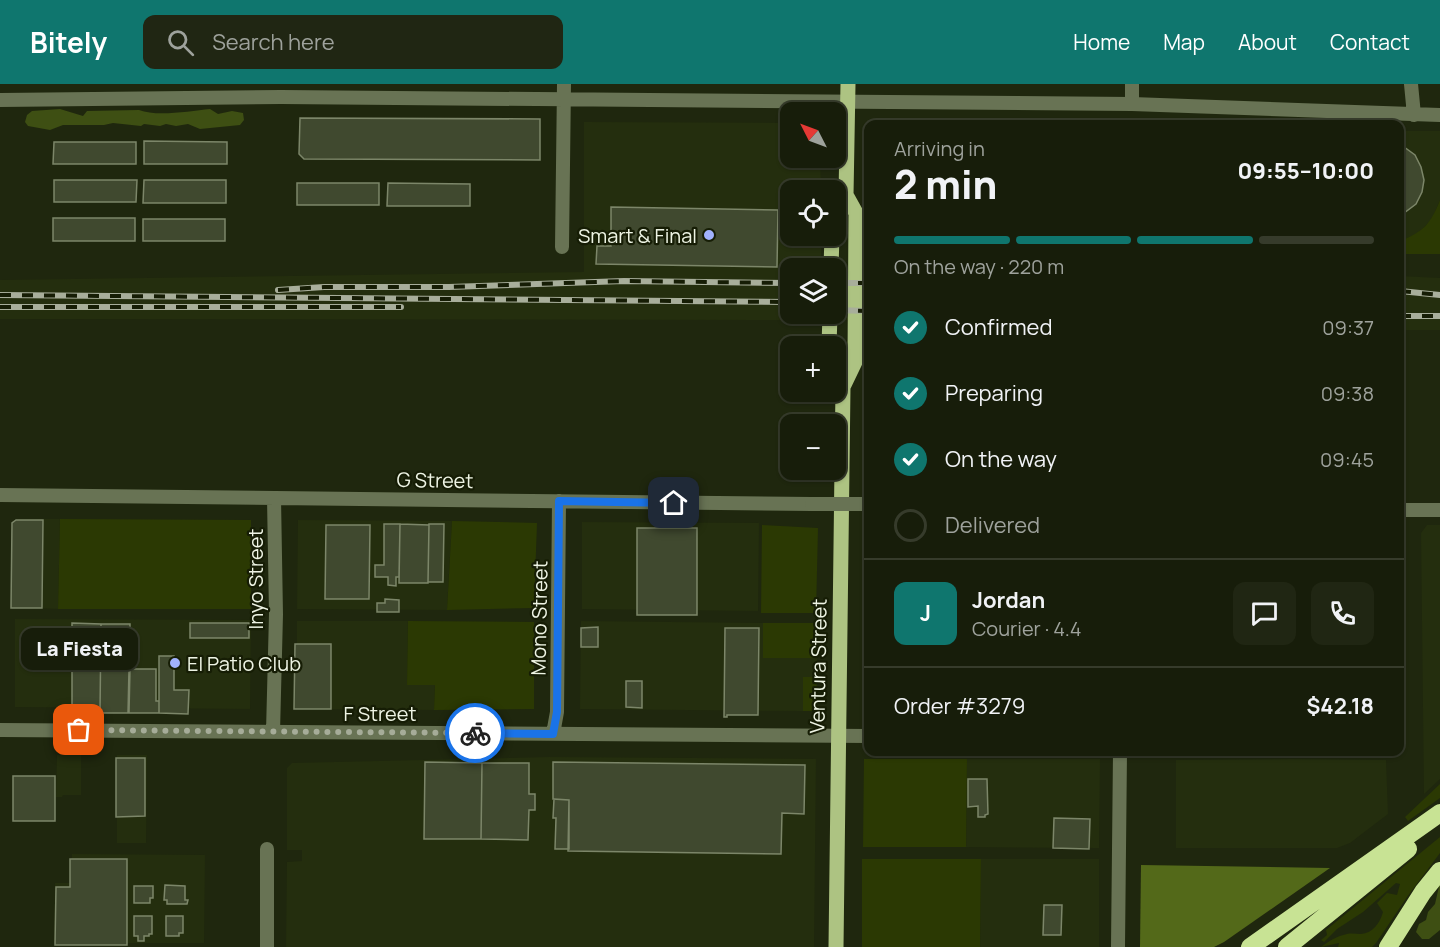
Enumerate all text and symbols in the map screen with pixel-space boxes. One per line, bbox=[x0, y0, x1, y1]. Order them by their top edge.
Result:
search box bbox=[143, 15, 563, 69]
text: Bitely bbox=[30, 23, 107, 61]
icon: search bbox=[164, 26, 197, 59]
text: Search here bbox=[212, 27, 335, 57]
text: Home bbox=[1073, 28, 1130, 56]
text: Map bbox=[1163, 28, 1205, 56]
text: About bbox=[1238, 28, 1297, 56]
text: Contact bbox=[1330, 28, 1410, 56]
north arrow bbox=[780, 102, 846, 168]
map controls bbox=[780, 102, 846, 480]
text: Arriving in bbox=[894, 135, 985, 162]
text: 09:55–10:00 bbox=[1238, 156, 1374, 186]
text: 2 min bbox=[894, 157, 997, 211]
button: locate bbox=[780, 180, 846, 246]
place label: Smart & Final bbox=[578, 222, 697, 249]
marker: Smart & Final bbox=[702, 228, 716, 242]
text: On the way · 220 m bbox=[894, 253, 1064, 280]
button: layers bbox=[780, 258, 846, 324]
icon: check bbox=[894, 311, 927, 344]
text: Confirmed bbox=[945, 312, 1053, 342]
text: 09:37 bbox=[1322, 314, 1374, 341]
button: + bbox=[780, 336, 846, 402]
icon: check bbox=[894, 377, 927, 410]
text: Preparing bbox=[945, 378, 1043, 408]
text: 09:38 bbox=[1321, 380, 1374, 407]
button: − bbox=[780, 414, 846, 480]
icon: check bbox=[894, 443, 927, 476]
text: On the way bbox=[945, 444, 1057, 474]
text: 09:45 bbox=[1320, 446, 1374, 473]
street label: G Street bbox=[396, 466, 474, 494]
pin bbox=[648, 477, 699, 528]
icon: home bbox=[657, 486, 690, 519]
text: Delivered bbox=[945, 510, 1040, 540]
street label: Inyo Street bbox=[242, 529, 269, 629]
street label: Mono Street bbox=[524, 560, 554, 676]
button: chat bbox=[1233, 582, 1296, 645]
button: phone bbox=[1311, 582, 1374, 645]
text: Jordan bbox=[972, 585, 1045, 615]
street label: Ventura Street bbox=[803, 598, 833, 734]
text: J bbox=[920, 598, 931, 628]
text: Courier · 4.4 bbox=[972, 615, 1082, 642]
callout: La Fiesta bbox=[20, 628, 138, 670]
text: La Fiesta bbox=[36, 635, 123, 662]
place label: El Patio Club bbox=[187, 650, 301, 677]
marker: El Patio Club bbox=[168, 656, 182, 670]
text: Order #3279 bbox=[894, 691, 1026, 721]
text: $42.18 bbox=[1307, 691, 1374, 721]
street label: F Street bbox=[344, 700, 416, 727]
courier bbox=[445, 703, 505, 763]
pin bbox=[53, 704, 104, 755]
icon: bag bbox=[62, 713, 95, 746]
icon: bike bbox=[459, 717, 492, 750]

